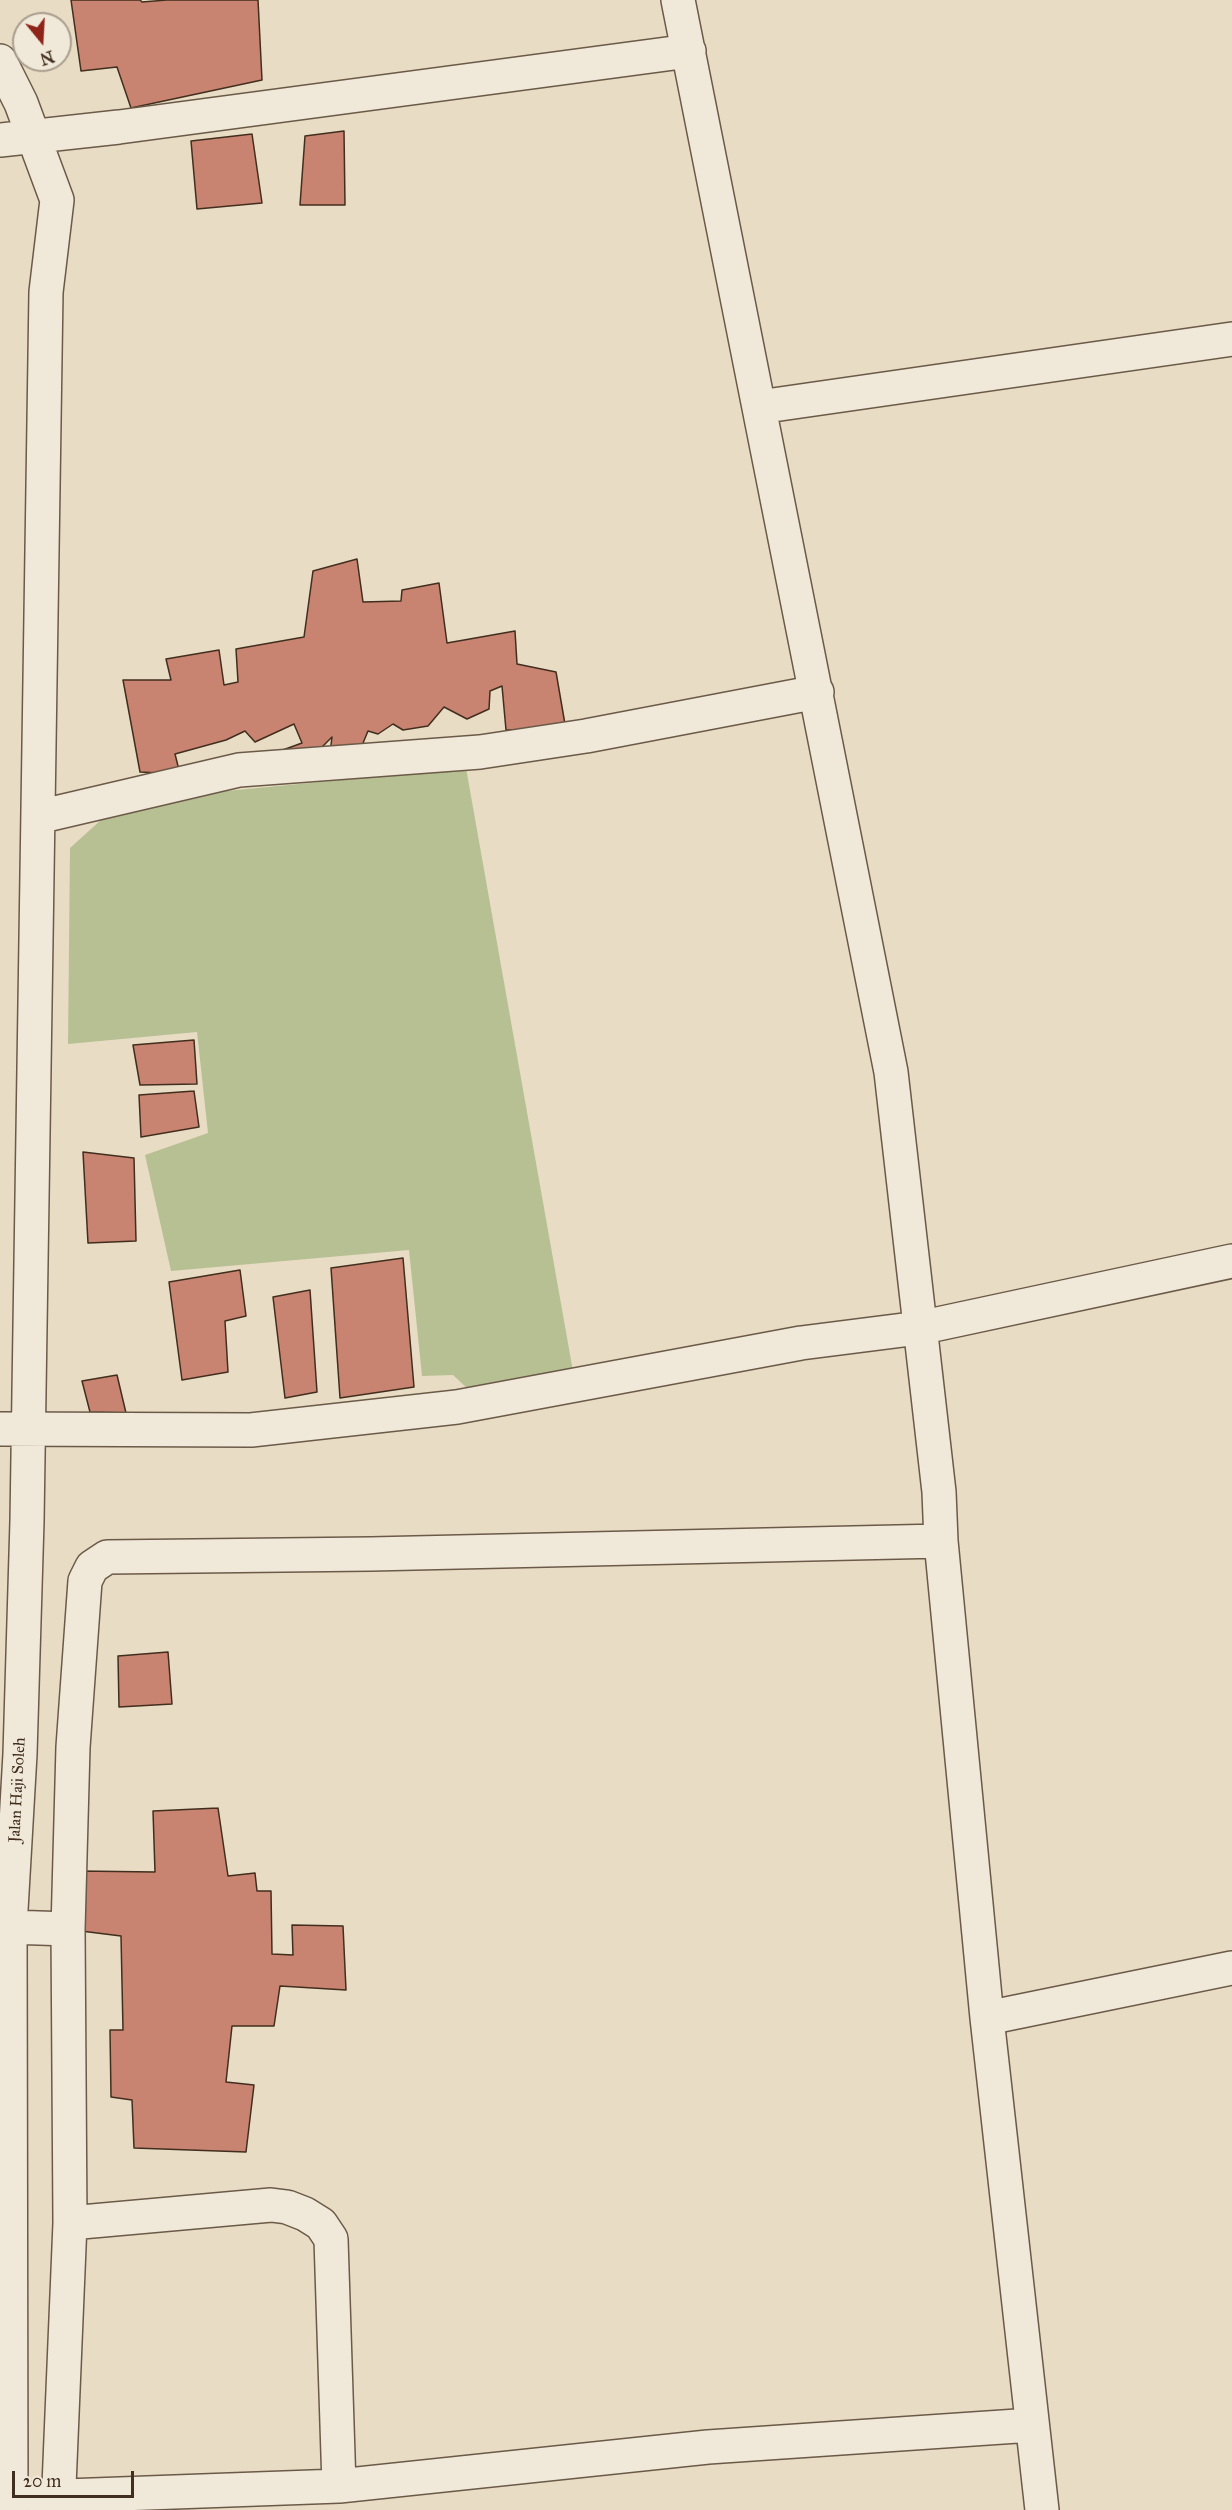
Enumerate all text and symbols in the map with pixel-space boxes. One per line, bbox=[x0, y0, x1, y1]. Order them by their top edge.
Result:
north arrow bbox=[12, 12, 72, 72]
text: N bbox=[38, 47, 56, 69]
street label: Jalan Haji Soleh bbox=[6, 1737, 30, 1843]
scale bar bbox=[15, 2459, 136, 2497]
text: 20 m bbox=[23, 2470, 61, 2492]

